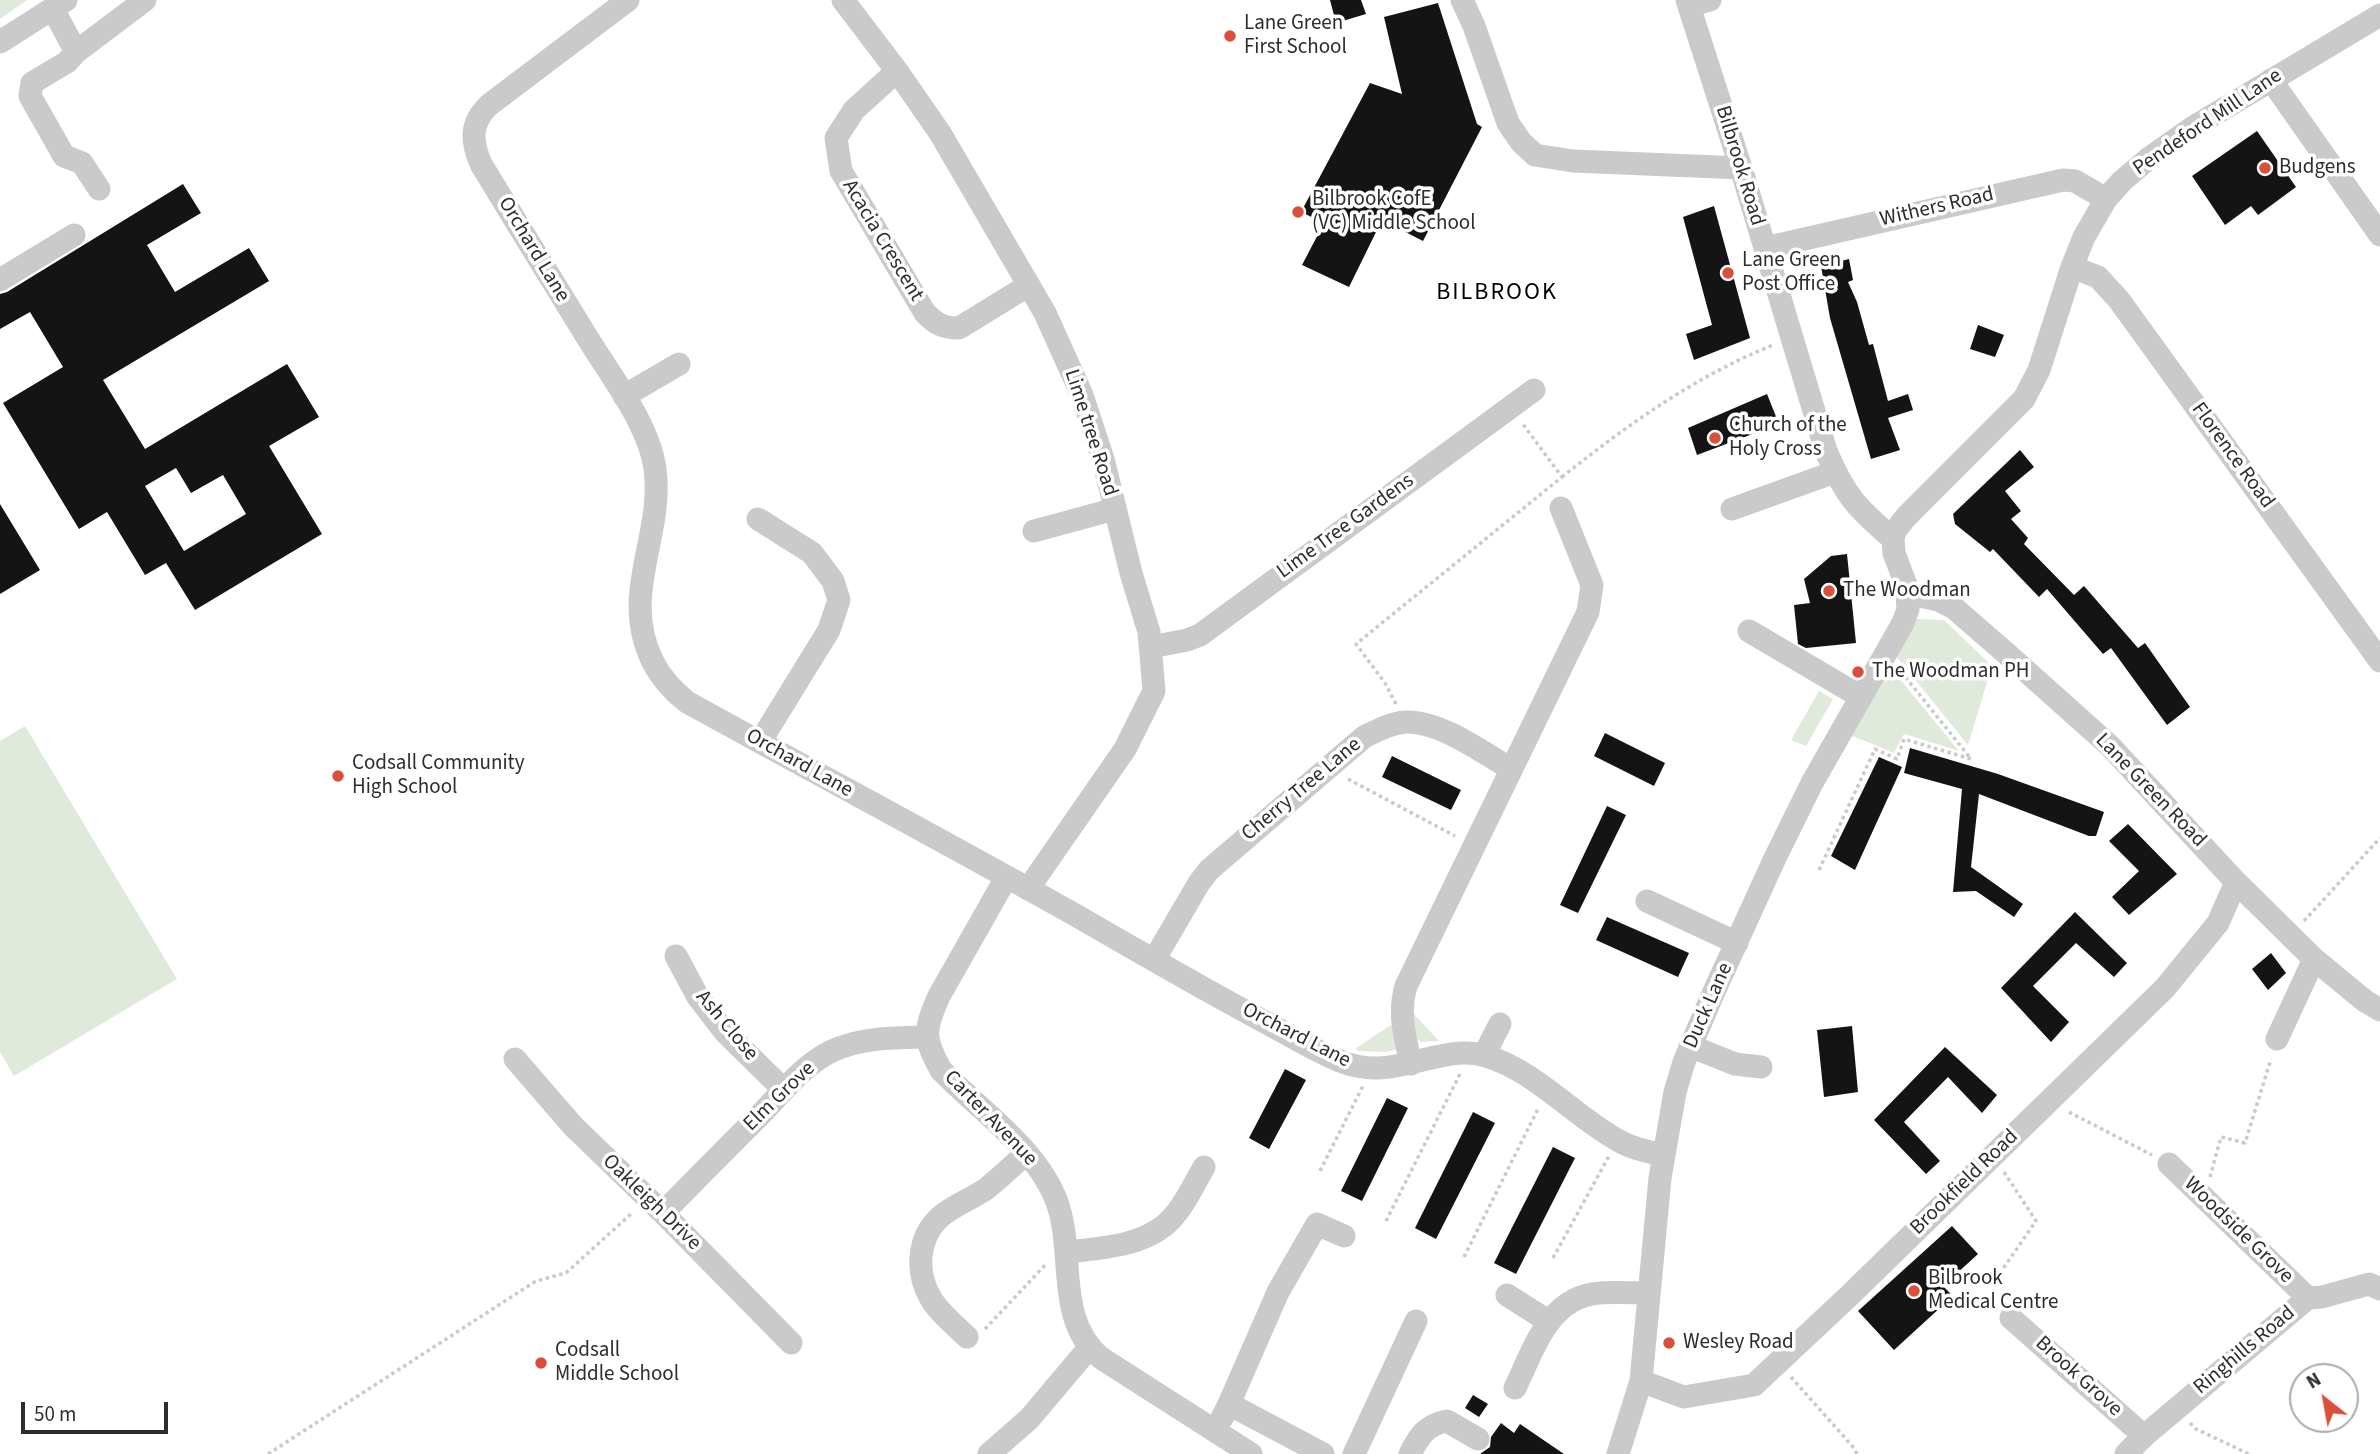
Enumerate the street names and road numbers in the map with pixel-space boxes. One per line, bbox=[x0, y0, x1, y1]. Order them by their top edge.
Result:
street label: Pendeford Mill Lane bbox=[2129, 64, 2287, 182]
street label: Bilbrook Road bbox=[1709, 103, 1769, 229]
street label: Acacia Crescent bbox=[836, 176, 928, 306]
street label: Withers Road bbox=[1878, 183, 1996, 233]
street label: Orchard Lane bbox=[492, 193, 574, 307]
street label: Lime tree Road bbox=[1058, 366, 1122, 500]
street label: Florence Road bbox=[2185, 398, 2279, 514]
street label: Lime Tree Gardens bbox=[1273, 469, 1419, 585]
street label: Orchard Lane bbox=[741, 724, 857, 804]
street label: Lane Green Road bbox=[2089, 729, 2211, 853]
street label: Cherry Tree Lane bbox=[1237, 733, 1367, 847]
street label: Duck Lane bbox=[1679, 959, 1739, 1053]
street label: Ash Close bbox=[689, 986, 763, 1066]
street label: Orchard Lane bbox=[1238, 998, 1354, 1074]
street label: Elm Grove bbox=[739, 1057, 821, 1137]
street label: Carter Avenue bbox=[938, 1066, 1042, 1172]
street label: Brookfield Road bbox=[1906, 1125, 2024, 1241]
street label: Oakleigh Drive bbox=[596, 1150, 706, 1256]
street label: Woodside Grove bbox=[2178, 1172, 2298, 1290]
street label: Ringhills Road bbox=[2189, 1301, 2301, 1401]
street label: Brook Grove bbox=[2029, 1331, 2127, 1423]

